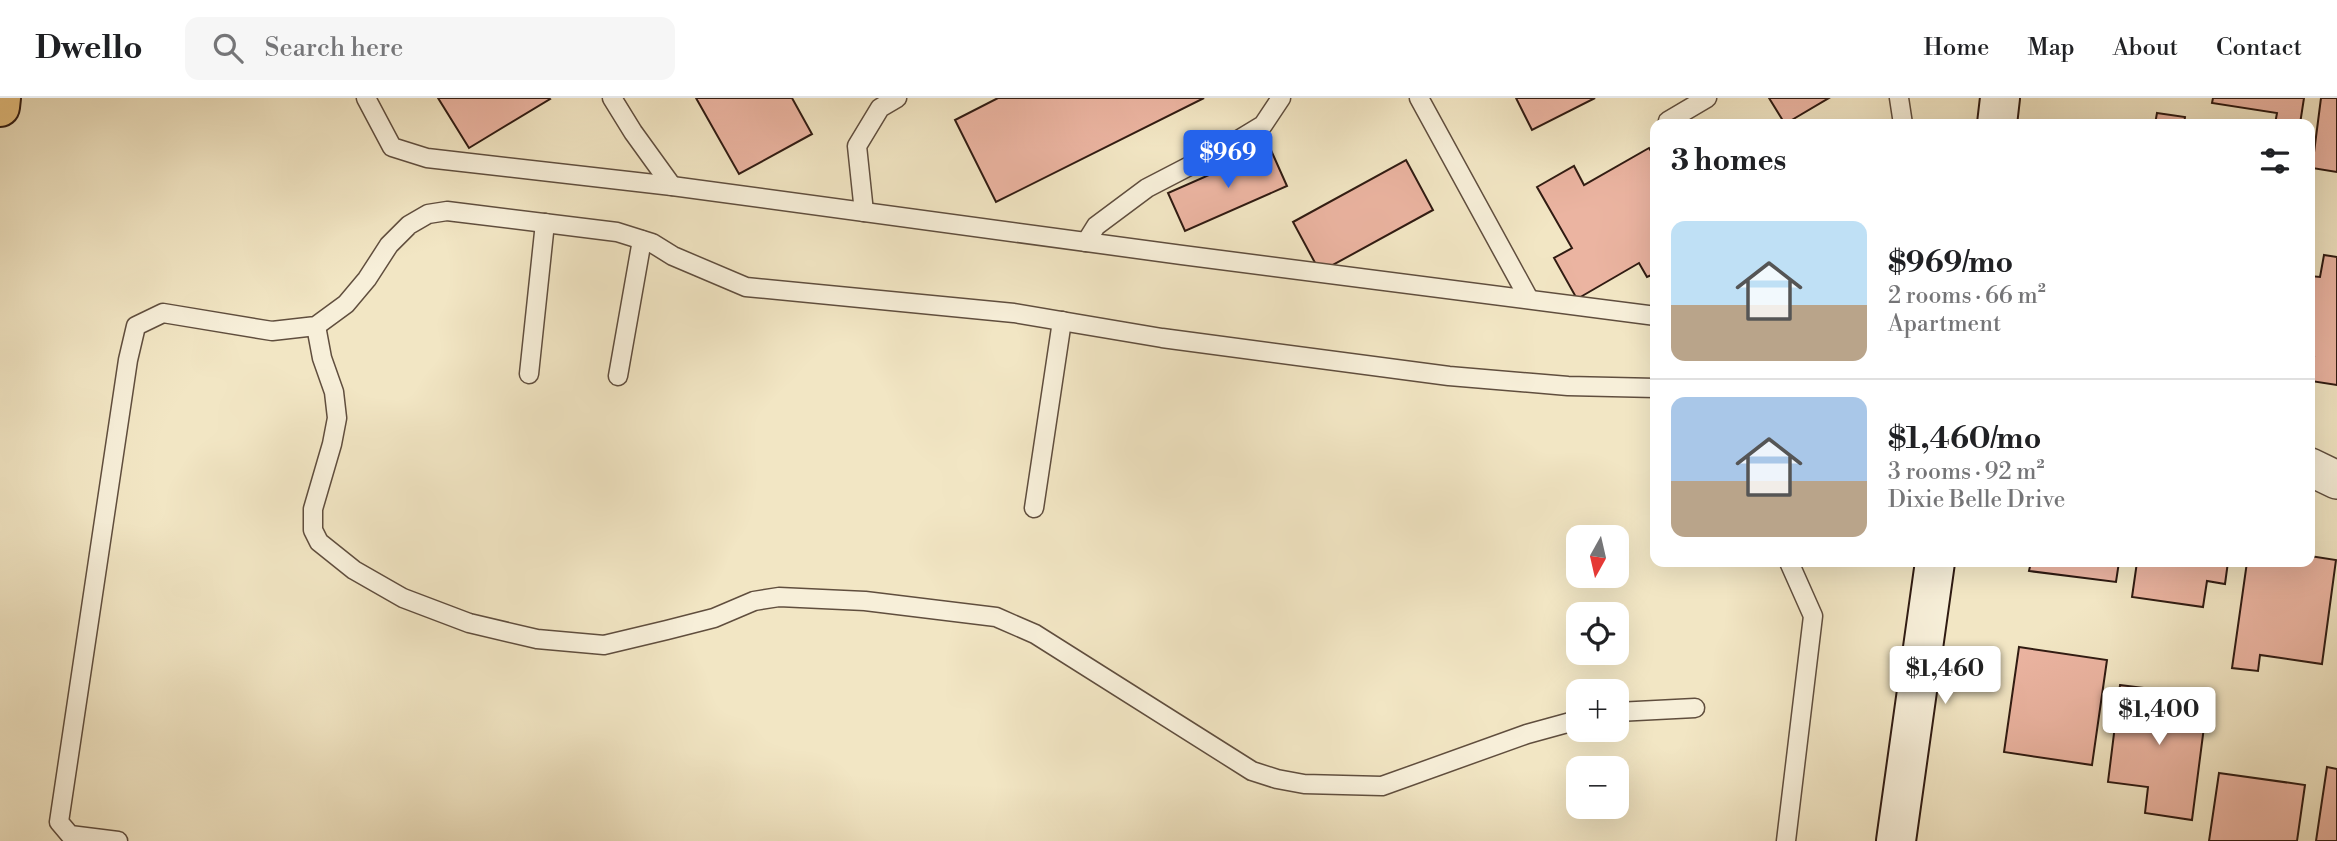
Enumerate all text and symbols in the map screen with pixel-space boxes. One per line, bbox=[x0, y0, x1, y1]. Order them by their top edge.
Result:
search box bbox=[185, 17, 675, 80]
text: Dwello bbox=[35, 28, 143, 69]
icon: search bbox=[209, 29, 247, 67]
text: Search here bbox=[265, 32, 403, 64]
text: Home bbox=[1924, 33, 1989, 63]
text: Map bbox=[2027, 33, 2075, 63]
text: About bbox=[2113, 33, 2178, 63]
text: Contact bbox=[2216, 33, 2302, 63]
pin: $969 bbox=[1187, 130, 1269, 190]
text: $969 bbox=[1199, 139, 1257, 167]
text: 3 homes bbox=[1671, 142, 1786, 180]
icon: filters bbox=[2256, 142, 2294, 180]
text: $969/mo bbox=[1888, 244, 2013, 282]
icon: home bbox=[1727, 249, 1811, 333]
text: 2 rooms · 66 m² bbox=[1888, 282, 2046, 310]
text: Apartment bbox=[1888, 310, 2001, 338]
text: $1,460/mo bbox=[1888, 420, 2041, 458]
icon: home bbox=[1727, 425, 1811, 509]
text: 3 rooms · 92 m² bbox=[1888, 458, 2044, 486]
text: Dixie Belle Drive bbox=[1888, 486, 2065, 514]
north arrow bbox=[1566, 525, 1629, 588]
map controls bbox=[1566, 525, 1629, 819]
button: locate bbox=[1566, 602, 1629, 665]
pin: $1,460 bbox=[1888, 646, 2002, 706]
text: $1,460 bbox=[1906, 655, 1984, 683]
button: + bbox=[1566, 679, 1629, 742]
pin: $1,400 bbox=[2102, 688, 2216, 747]
text: $1,400 bbox=[2119, 696, 2199, 724]
button: − bbox=[1566, 756, 1629, 819]

